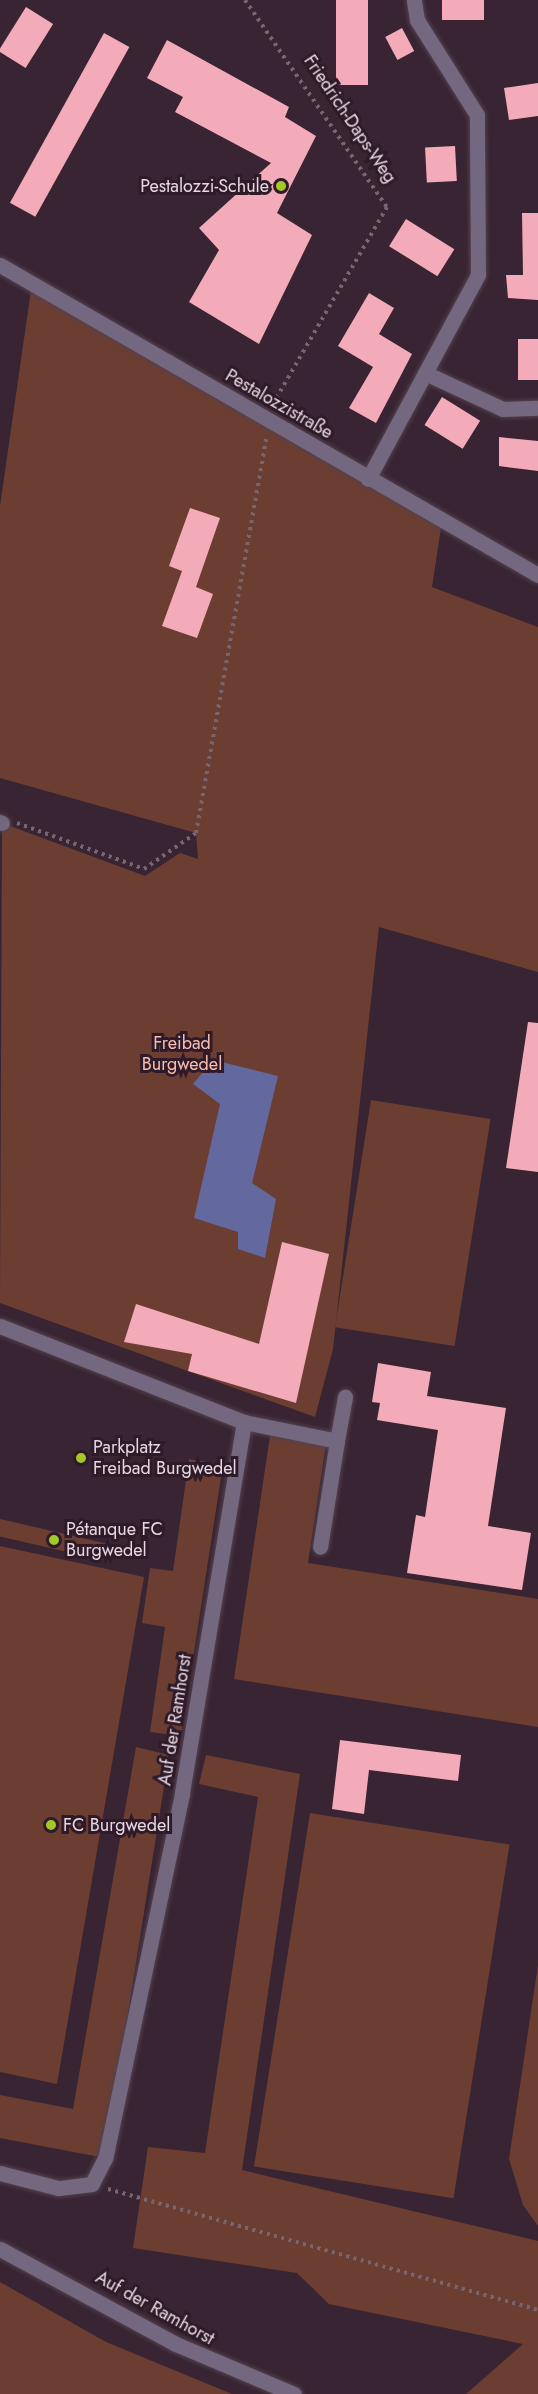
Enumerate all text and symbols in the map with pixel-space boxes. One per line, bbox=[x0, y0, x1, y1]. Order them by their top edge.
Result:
street label: Friedrich-Daps-Weg bbox=[299, 51, 401, 187]
place label: Pestalozzi-Schule bbox=[140, 175, 269, 197]
marker: Pestalozzi-Schule bbox=[274, 179, 288, 193]
street label: Pestalozzistraße bbox=[222, 365, 336, 443]
park label: Freibad Burgwedel bbox=[142, 1033, 222, 1076]
place label: Parkplatz Freibad Burgwedel bbox=[93, 1437, 237, 1480]
marker: Parkplatz Freibad Burgwedel bbox=[74, 1451, 88, 1465]
place label: Pétanque FC Burgwedel bbox=[66, 1519, 163, 1562]
marker: Pétanque FC Burgwedel bbox=[47, 1533, 61, 1547]
street label: Auf der Ramhorst bbox=[154, 1653, 196, 1787]
place label: FC Burgwedel bbox=[63, 1814, 170, 1836]
marker: FC Burgwedel bbox=[44, 1818, 58, 1832]
street label: Auf der Ramhorst bbox=[92, 2266, 218, 2350]

